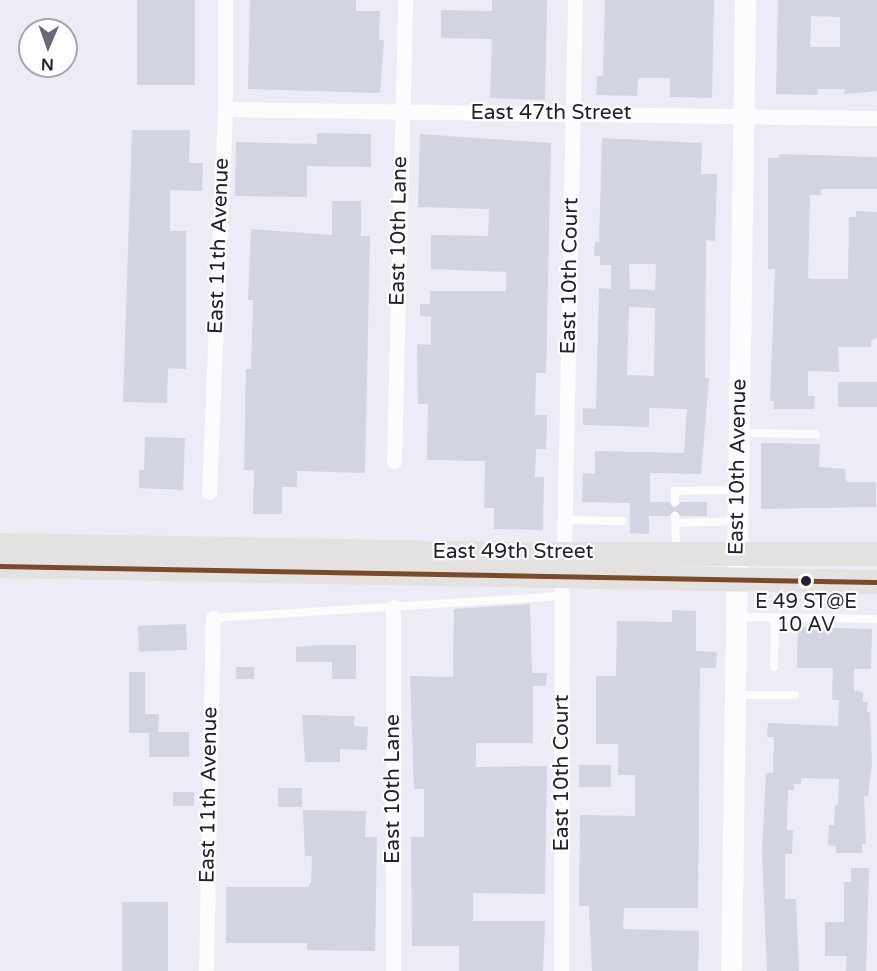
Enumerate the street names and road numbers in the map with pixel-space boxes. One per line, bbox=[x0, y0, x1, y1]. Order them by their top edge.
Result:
street label: East 47th Street bbox=[470, 100, 632, 126]
street label: East 10th Lane bbox=[385, 156, 413, 306]
street label: East 11th Avenue bbox=[203, 157, 235, 335]
street label: East 10th Court bbox=[556, 197, 584, 355]
street label: East 10th Avenue bbox=[724, 379, 752, 555]
street label: East 49th Street bbox=[432, 539, 594, 565]
street label: East 10th Court bbox=[549, 694, 575, 852]
street label: East 11th Avenue bbox=[195, 707, 223, 883]
street label: East 10th Lane bbox=[380, 714, 406, 864]

